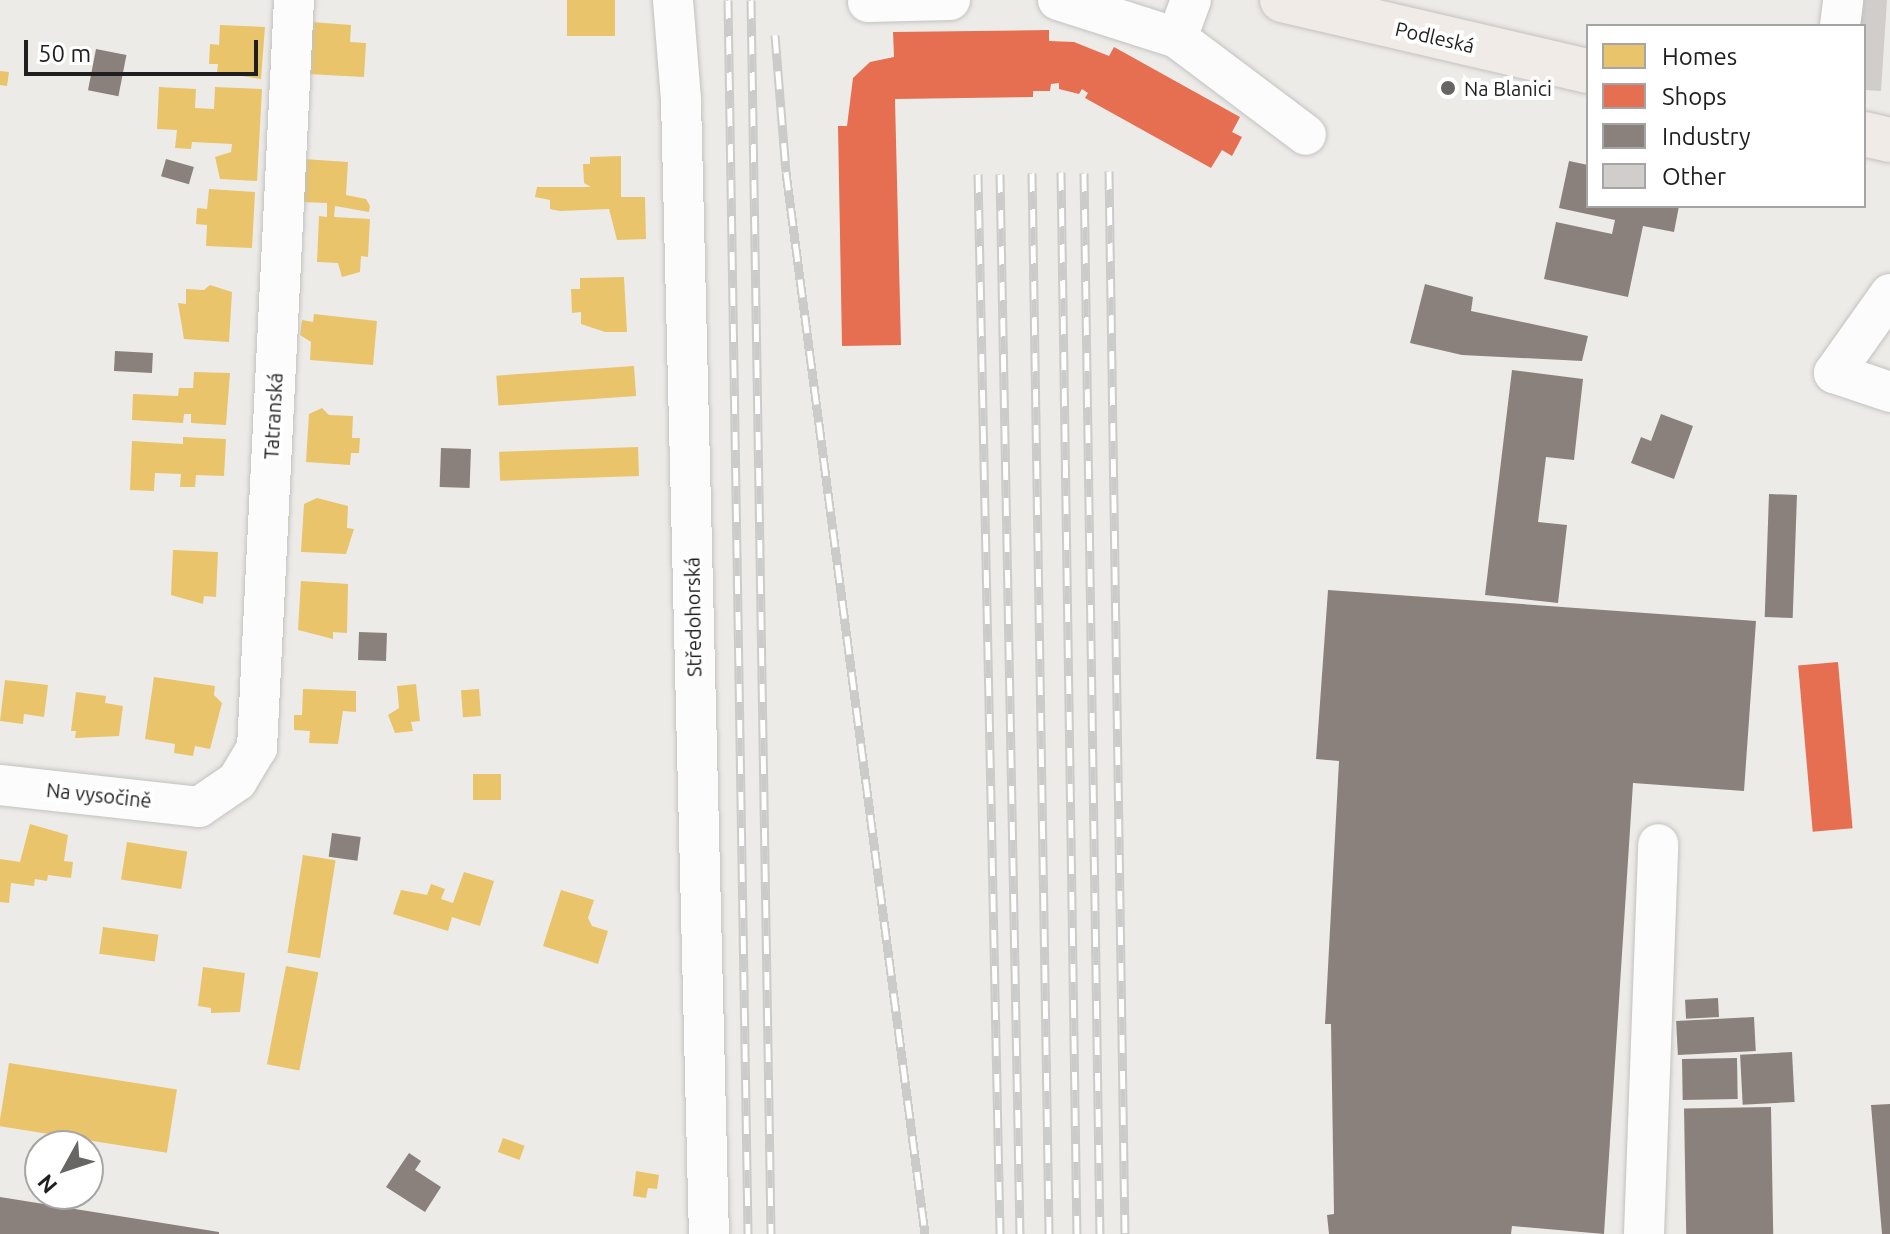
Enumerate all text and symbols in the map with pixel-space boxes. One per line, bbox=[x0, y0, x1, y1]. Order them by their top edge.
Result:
street label: Podleská bbox=[1393, 16, 1477, 58]
scale bar bbox=[28, 24, 262, 74]
legend bbox=[1586, 24, 1866, 208]
text: 50 m bbox=[38, 40, 91, 67]
text: Homes bbox=[1662, 43, 1737, 70]
place label: Na Blanici bbox=[1464, 76, 1552, 100]
marker: Na Blanici bbox=[1439, 79, 1457, 97]
text: Shops bbox=[1662, 83, 1727, 110]
text: Industry bbox=[1662, 123, 1751, 150]
text: Other bbox=[1662, 163, 1726, 190]
street label: Tatranská bbox=[259, 372, 287, 460]
street label: Středohorská bbox=[680, 557, 706, 677]
street label: Na vysočině bbox=[45, 778, 153, 812]
north arrow bbox=[24, 1130, 104, 1210]
text: N bbox=[32, 1170, 62, 1199]

